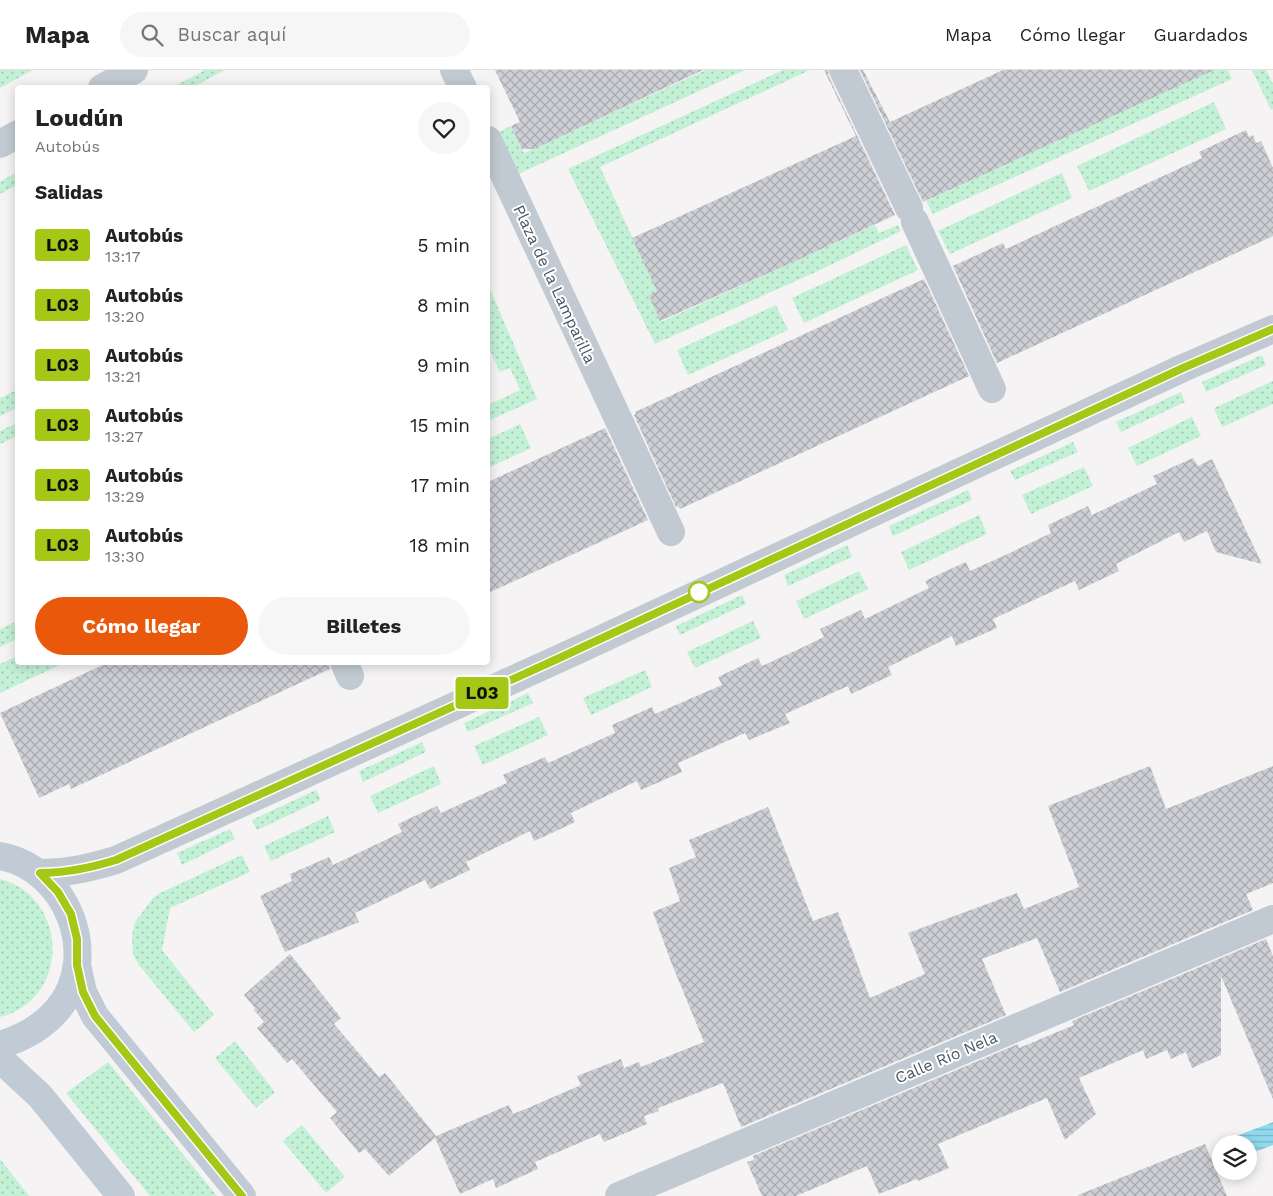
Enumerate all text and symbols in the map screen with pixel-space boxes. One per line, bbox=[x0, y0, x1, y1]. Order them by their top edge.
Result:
search box bbox=[120, 12, 470, 57]
text: Mapa bbox=[25, 21, 90, 49]
icon: search bbox=[138, 21, 166, 49]
text: Buscar aquí bbox=[178, 23, 286, 46]
text: Mapa bbox=[945, 24, 992, 45]
text: Cómo llegar bbox=[1020, 24, 1126, 45]
text: Guardados bbox=[1154, 24, 1248, 45]
button: heart bbox=[418, 102, 470, 154]
text: Loudún bbox=[35, 104, 123, 132]
text: Autobús bbox=[35, 137, 100, 156]
text: Salidas bbox=[35, 181, 103, 204]
street label: Plaza de la Lamparilla bbox=[509, 202, 600, 367]
text: Autobús bbox=[105, 224, 183, 247]
text: L03 bbox=[46, 234, 79, 255]
text: 5 min bbox=[418, 234, 470, 257]
text: 13:17 bbox=[105, 247, 141, 266]
text: Autobús bbox=[105, 284, 183, 307]
text: L03 bbox=[46, 294, 79, 315]
text: 8 min bbox=[417, 294, 470, 317]
text: 13:20 bbox=[105, 307, 145, 326]
text: Autobús bbox=[105, 344, 183, 367]
text: L03 bbox=[46, 354, 79, 375]
text: 9 min bbox=[417, 354, 470, 377]
text: 13:21 bbox=[105, 367, 141, 386]
text: Autobús bbox=[105, 404, 183, 427]
text: L03 bbox=[46, 414, 79, 435]
text: 15 min bbox=[410, 414, 470, 437]
text: 13:27 bbox=[105, 427, 143, 446]
text: Autobús bbox=[105, 464, 183, 487]
text: L03 bbox=[46, 474, 79, 495]
text: 17 min bbox=[411, 474, 470, 497]
text: 13:29 bbox=[105, 487, 145, 506]
text: Autobús bbox=[105, 524, 183, 547]
text: L03 bbox=[46, 534, 79, 555]
text: 18 min bbox=[409, 534, 470, 557]
text: 13:30 bbox=[105, 547, 145, 566]
unlabelled marker bbox=[688, 581, 710, 603]
button: Cómo llegar bbox=[35, 597, 248, 655]
button: Billetes bbox=[258, 597, 470, 655]
line badge: L03 bbox=[453, 677, 511, 709]
text: L03 bbox=[466, 682, 498, 703]
street label: Calle Río Nela bbox=[892, 1027, 1000, 1088]
map controls bbox=[1212, 1135, 1257, 1180]
button: layers bbox=[1212, 1135, 1257, 1180]

